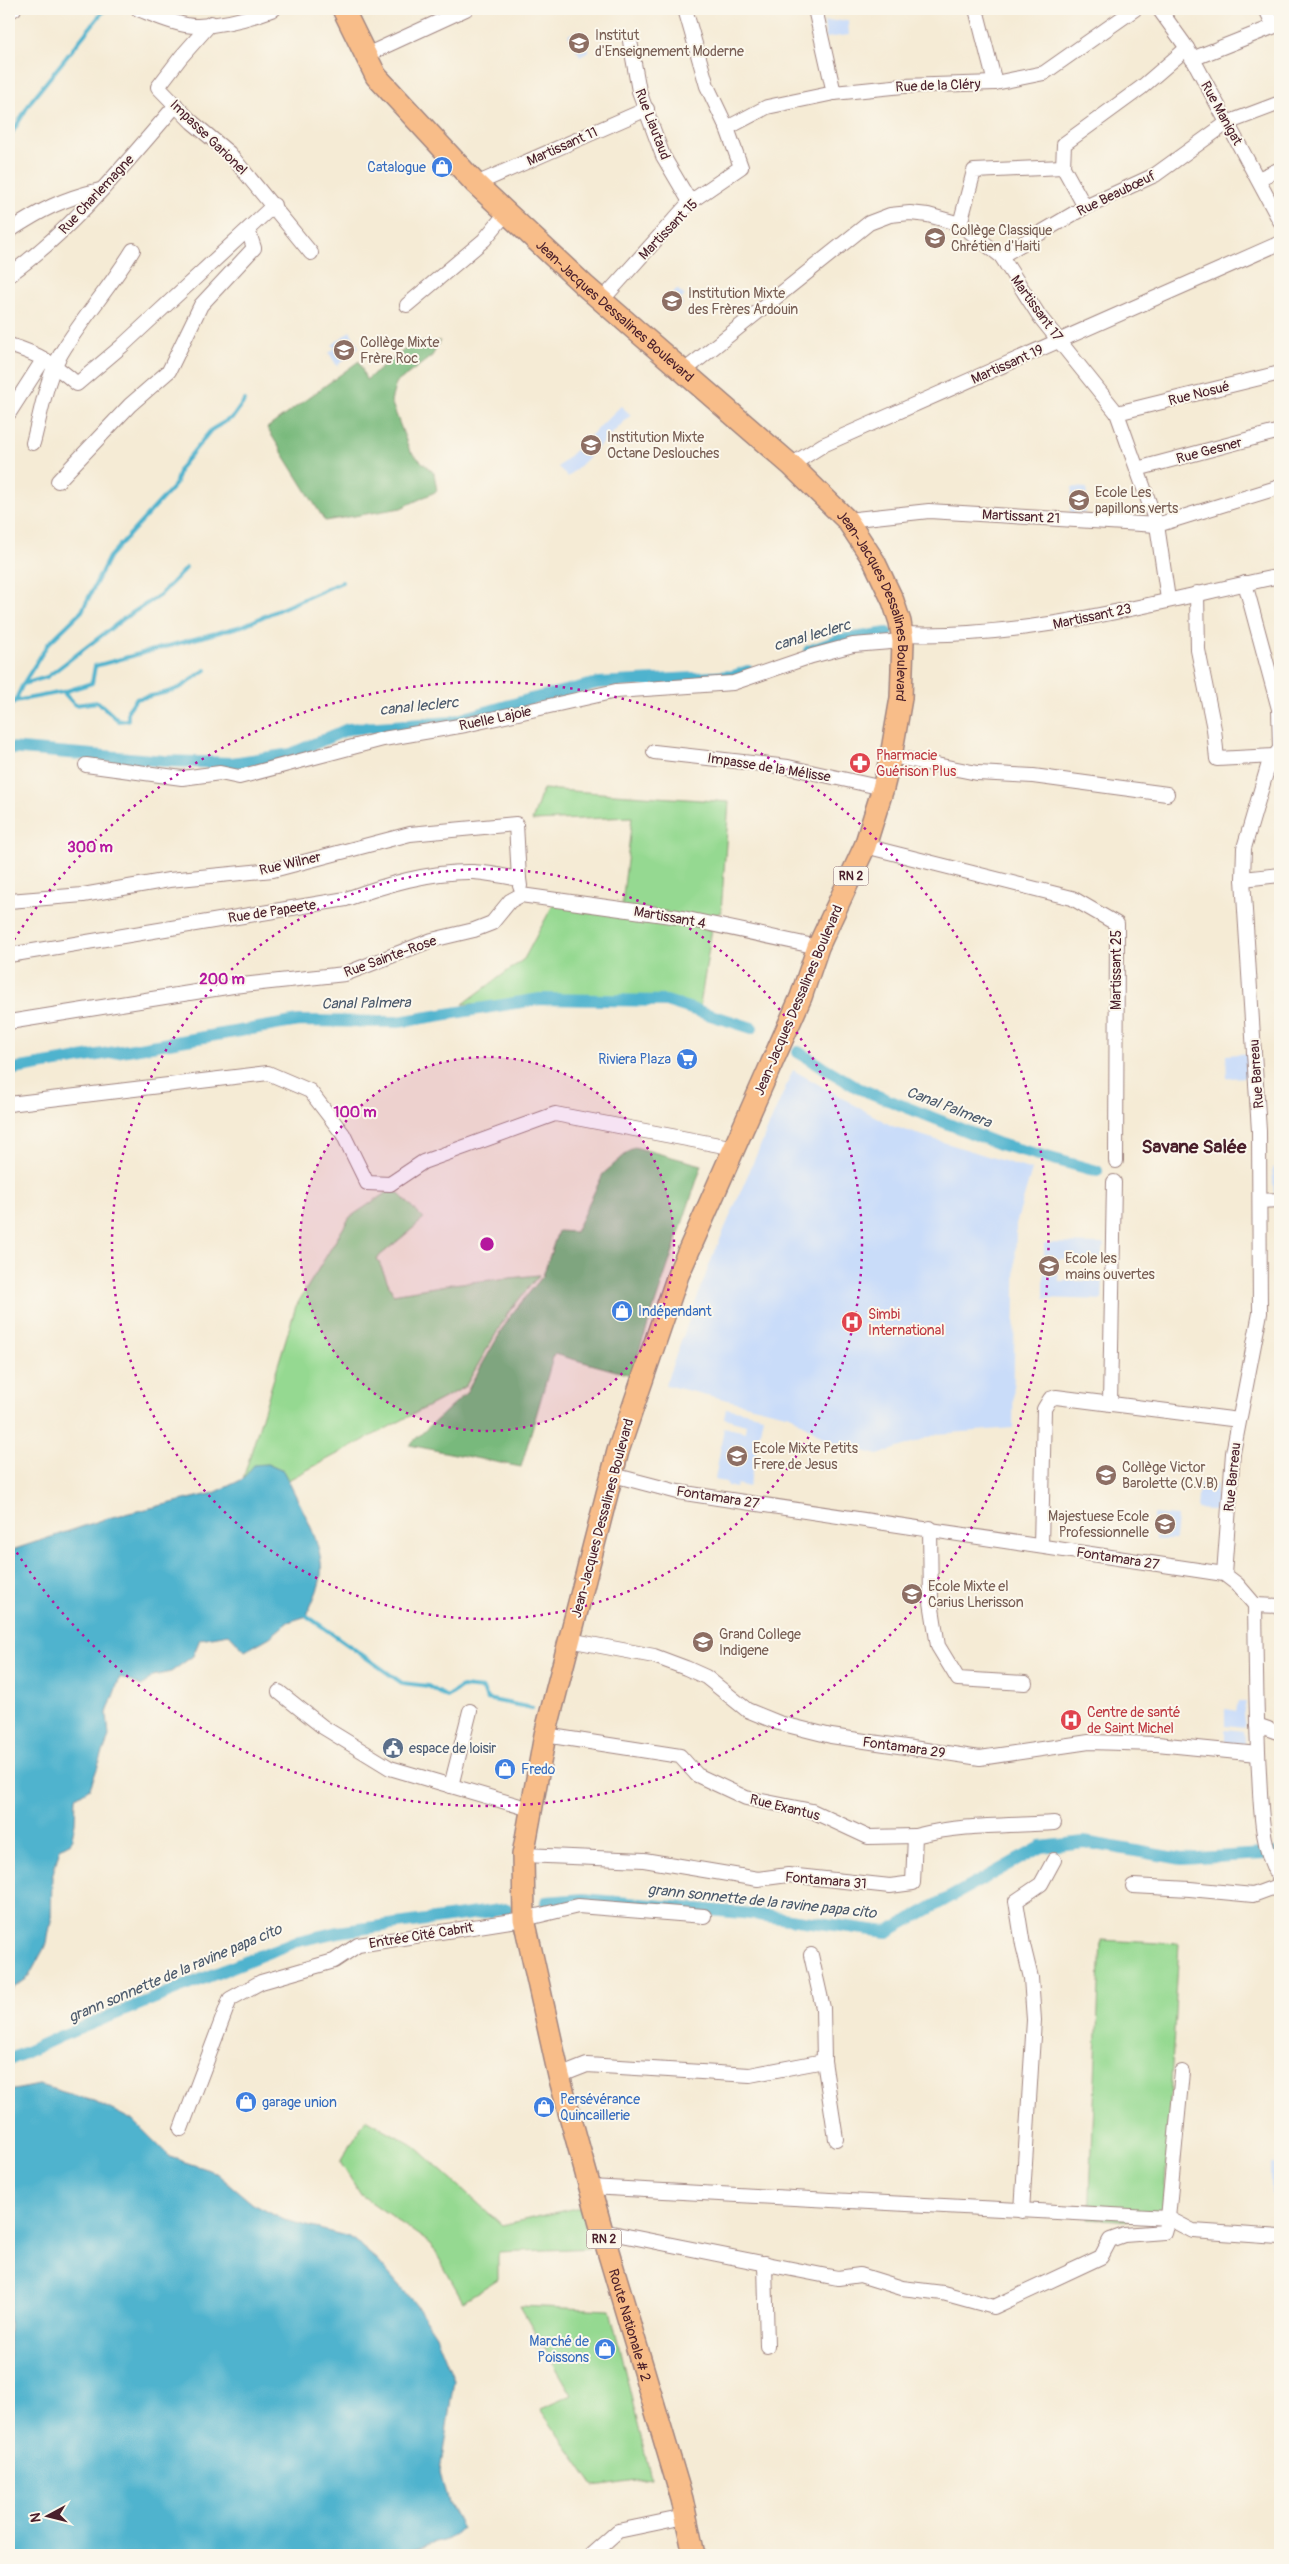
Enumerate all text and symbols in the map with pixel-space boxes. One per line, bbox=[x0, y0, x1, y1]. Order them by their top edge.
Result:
place label: Institut d'Enseignement Moderne bbox=[595, 27, 744, 60]
school or university icon: Institut d'Enseignement Moderne bbox=[567, 31, 591, 55]
street label: Rue de la Cléry bbox=[895, 76, 981, 95]
street label: Rue Manigat bbox=[1197, 78, 1246, 148]
street label: Rue Liautaud bbox=[631, 86, 674, 162]
street label: Impasse Garionel bbox=[167, 96, 251, 178]
street label: Martissant 11 bbox=[524, 123, 600, 170]
street label: Rue Charlemagne bbox=[55, 151, 138, 238]
shop icon: Catalogue bbox=[430, 155, 454, 179]
place label: Catalogue bbox=[367, 159, 426, 176]
street label: Rue Beaubœuf bbox=[1074, 167, 1159, 220]
street label: Martissant 15 bbox=[635, 195, 702, 263]
place label: Collège Classique Chrétien d'Haiti bbox=[951, 222, 1052, 255]
school or university icon: Collège Classique Chrétien d'Haiti bbox=[923, 226, 947, 250]
street label: Jean-Jacques Dessalines Boulevard bbox=[532, 236, 697, 386]
street label: Martissant 17 bbox=[1007, 272, 1067, 345]
place label: Institution Mixte des Frères Ardouin bbox=[688, 285, 798, 318]
school or university icon: Institution Mixte des Frères Ardouin bbox=[660, 289, 684, 313]
place label: Collège Mixte Frère Roc bbox=[360, 334, 439, 367]
school or university icon: Collège Mixte Frère Roc bbox=[332, 338, 356, 362]
street label: Martissant 19 bbox=[968, 341, 1046, 388]
street label: Rue Nosué bbox=[1167, 378, 1232, 409]
place label: Institution Mixte Octane Deslouches bbox=[607, 429, 720, 462]
school or university icon: Institution Mixte Octane Deslouches bbox=[579, 433, 603, 457]
street label: Rue Gesner bbox=[1174, 434, 1244, 467]
place label: Ecole Les papillons verts bbox=[1095, 484, 1179, 517]
school or university icon: Ecole Les papillons verts bbox=[1067, 488, 1091, 512]
street label: Martissant 21 bbox=[982, 506, 1060, 527]
street label: Jean-Jacques Dessalines Boulevard bbox=[833, 507, 911, 703]
street label: Martissant 23 bbox=[1051, 600, 1133, 633]
water label: canal leclerc bbox=[772, 615, 854, 655]
water label: canal leclerc bbox=[379, 693, 461, 720]
street label: Ruelle Lajoie bbox=[458, 703, 533, 734]
place label: Pharmacie Guérison Plus bbox=[876, 747, 957, 780]
street label: Impasse de la Mélisse bbox=[706, 749, 832, 786]
pharmacy icon: Pharmacie Guérison Plus bbox=[848, 751, 872, 775]
text: 300 m bbox=[67, 838, 113, 857]
street label: Rue Wilner bbox=[258, 848, 323, 879]
road number: RN 2 bbox=[834, 866, 868, 886]
street label: Rue de Papeete bbox=[227, 896, 317, 927]
street label: Jean-Jacques Dessalines Boulevard bbox=[751, 902, 846, 1098]
street label: Martissant 4 bbox=[633, 903, 707, 932]
street label: Martissant 25 bbox=[1108, 930, 1125, 1010]
street label: Rue Sainte-Rose bbox=[342, 932, 439, 981]
text: 200 m bbox=[199, 970, 245, 989]
water label: Canal Palmera bbox=[321, 993, 412, 1014]
street label: Rue Barreau bbox=[1246, 1039, 1267, 1109]
supermarket icon: Riviera Plaza bbox=[675, 1047, 699, 1071]
place label: Riviera Plaza bbox=[598, 1051, 671, 1068]
water label: Canal Palmera bbox=[904, 1083, 995, 1133]
text: 100 m bbox=[334, 1103, 376, 1122]
district label: Savane Salée bbox=[1142, 1135, 1247, 1159]
centre of rings bbox=[478, 1235, 496, 1253]
place label: Ecole les mains ouvertes bbox=[1065, 1250, 1156, 1283]
school or university icon: Ecole les mains ouvertes bbox=[1037, 1254, 1061, 1278]
shop icon: Indépendant bbox=[610, 1299, 634, 1323]
place label: Indépendant bbox=[638, 1303, 712, 1320]
place label: Simbi International bbox=[868, 1306, 945, 1339]
hospital icon: Simbi International bbox=[840, 1310, 864, 1334]
street label: Jean-Jacques Dessalines Boulevard bbox=[568, 1417, 637, 1619]
place label: Ecole Mixte Petits Frere de Jesus bbox=[753, 1440, 859, 1473]
street label: Rue Barreau bbox=[1220, 1442, 1245, 1512]
school or university icon: Ecole Mixte Petits Frere de Jesus bbox=[725, 1444, 749, 1468]
place label: Collège Victor Barolette (C.V.B) bbox=[1122, 1459, 1219, 1492]
school or university icon: Collège Victor Barolette (C.V.B) bbox=[1094, 1463, 1118, 1487]
street label: Fontamara 27 bbox=[675, 1483, 761, 1513]
place label: Majestuese Ecole Professionnelle bbox=[1048, 1508, 1149, 1541]
school or university icon: Majestuese Ecole Professionnelle bbox=[1153, 1512, 1177, 1536]
street label: Fontamara 27 bbox=[1075, 1544, 1161, 1574]
place label: Ecole Mixte el Carius Lherisson bbox=[928, 1578, 1024, 1611]
school or university icon: Ecole Mixte el Carius Lherisson bbox=[900, 1582, 924, 1606]
place label: Grand College Indigene bbox=[719, 1626, 801, 1659]
school or university icon: Grand College Indigene bbox=[691, 1630, 715, 1654]
place label: Centre de santé de Saint Michel bbox=[1087, 1704, 1181, 1737]
hospital icon: Centre de santé de Saint Michel bbox=[1059, 1708, 1083, 1732]
street label: Fontamara 29 bbox=[861, 1733, 946, 1762]
public building icon: espace de loisir bbox=[381, 1736, 405, 1760]
place label: espace de loisir bbox=[409, 1740, 496, 1757]
shop icon: Fredo bbox=[493, 1757, 517, 1781]
place label: Fredo bbox=[521, 1761, 556, 1778]
street label: Rue Exantus bbox=[748, 1791, 822, 1825]
street label: Fontamara 31 bbox=[784, 1868, 867, 1893]
water label: grann sonnette de la ravine papa cito bbox=[647, 1880, 878, 1923]
water label: grann sonnette de la ravine papa cito bbox=[66, 1919, 286, 2027]
street label: Entrée Cité Cabrit bbox=[368, 1919, 475, 1952]
shop icon: garage union bbox=[234, 2090, 258, 2114]
place label: Persévérance Quincaillerie bbox=[560, 2091, 640, 2124]
place label: garage union bbox=[262, 2094, 337, 2111]
shop icon: Persévérance Quincaillerie bbox=[532, 2095, 556, 2119]
road number: RN 2 bbox=[586, 2230, 622, 2248]
street label: Route Nationale # 2 bbox=[605, 2267, 654, 2384]
place label: Marché de Poissons bbox=[529, 2333, 590, 2366]
shop icon: Marché de Poissons bbox=[593, 2337, 617, 2361]
north arrow bbox=[22, 2492, 72, 2542]
text: N bbox=[27, 2512, 45, 2523]

